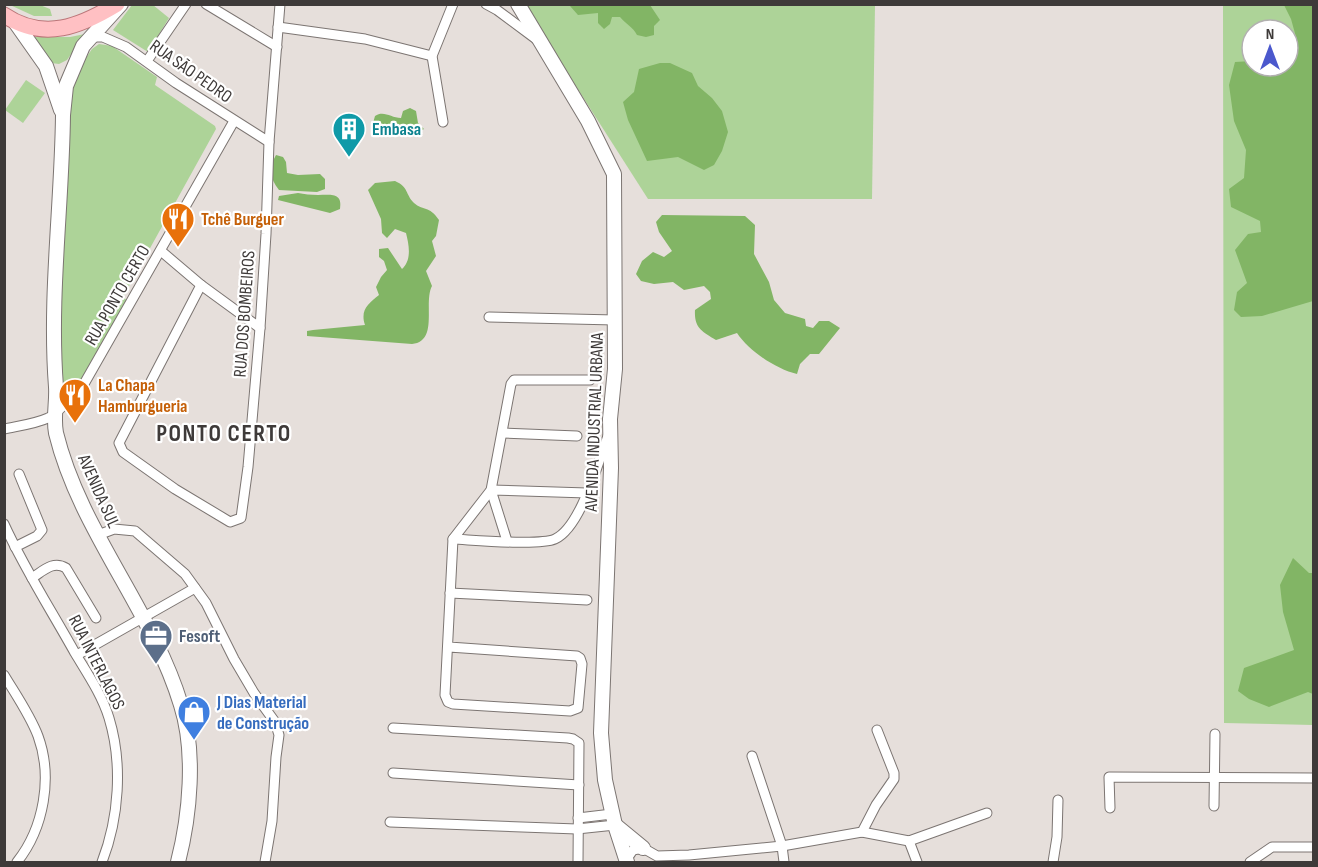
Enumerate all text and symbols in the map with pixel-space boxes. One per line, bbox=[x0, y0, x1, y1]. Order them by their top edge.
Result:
north arrow bbox=[1240, 18, 1300, 78]
text: N bbox=[1266, 25, 1274, 44]
street label: RUA SÃO PEDRO bbox=[146, 35, 236, 107]
building icon: Embasa bbox=[331, 111, 367, 158]
place label: Embasa bbox=[372, 119, 421, 140]
restaurant icon: Tchê Burguer bbox=[160, 201, 196, 248]
place label: Tchê Burguer bbox=[201, 209, 285, 230]
street label: RUA PONTO CERTO bbox=[80, 241, 155, 349]
street label: RUA DOS BOMBEIROS bbox=[230, 250, 259, 378]
street label: AVENIDA INDUSTRIAL URBANA bbox=[581, 332, 608, 513]
place label: La Chapa Hamburgueria bbox=[98, 375, 187, 417]
restaurant icon: La Chapa Hamburgueria bbox=[57, 377, 93, 424]
district label: PONTO CERTO bbox=[156, 419, 292, 448]
street label: AVENIDA SUL bbox=[73, 450, 124, 531]
street label: RUA INTERLAGOS bbox=[64, 611, 129, 713]
office icon: Fesoft bbox=[138, 618, 174, 665]
place label: Fesoft bbox=[179, 626, 220, 647]
place label: J Dias Material de Construção bbox=[216, 692, 309, 734]
shop icon: J Dias Material de Construção bbox=[176, 694, 212, 741]

